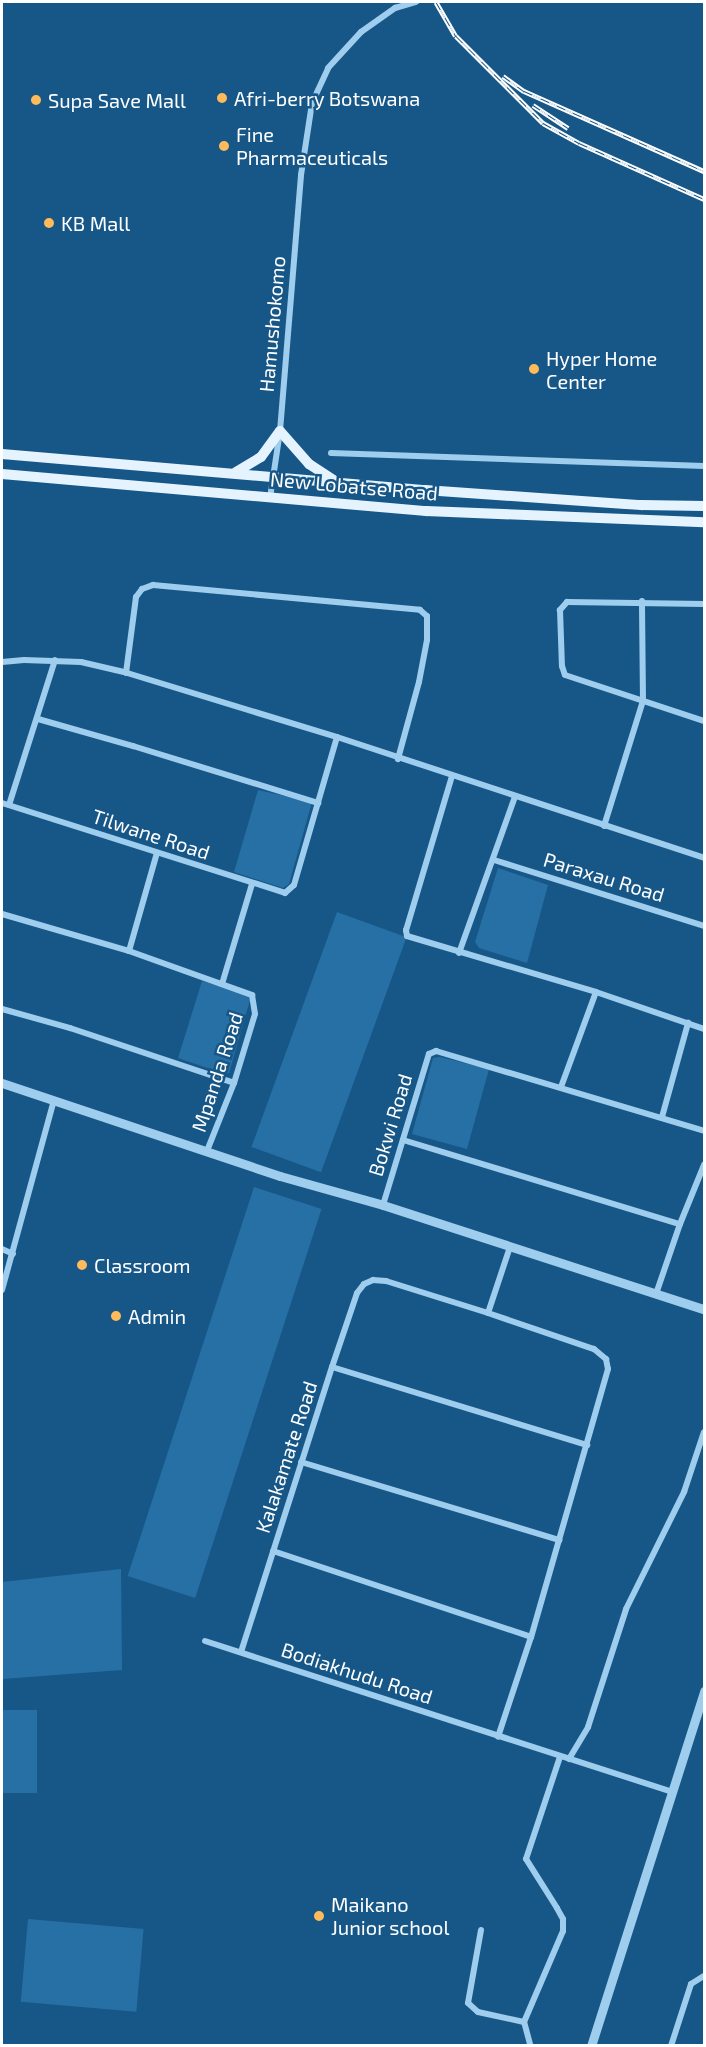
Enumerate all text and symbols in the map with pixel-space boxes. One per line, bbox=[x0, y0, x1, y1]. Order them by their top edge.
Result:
place label: Afri-berry Botswana bbox=[234, 86, 421, 110]
place label: Supa Save Mall bbox=[48, 88, 186, 112]
marker: Afri-berry Botswana bbox=[215, 91, 229, 105]
marker: Supa Save Mall bbox=[29, 93, 43, 107]
place label: Fine Pharmaceuticals bbox=[236, 122, 388, 169]
marker: Fine Pharmaceuticals bbox=[217, 139, 231, 153]
place label: KB Mall bbox=[61, 211, 130, 235]
marker: KB Mall bbox=[42, 216, 56, 230]
street label: Hamushokomo bbox=[254, 255, 290, 393]
place label: Hyper Home Center bbox=[546, 346, 658, 393]
marker: Hyper Home Center bbox=[527, 362, 541, 376]
street label: New Lobatse Road bbox=[269, 467, 439, 505]
street label: Tilwane Road bbox=[89, 804, 213, 864]
street label: Paraxau Road bbox=[541, 847, 667, 907]
street label: Mpanda Road bbox=[186, 1009, 248, 1135]
street label: Bokwi Road bbox=[363, 1071, 417, 1179]
place label: Classroom bbox=[94, 1253, 191, 1277]
marker: Classroom bbox=[75, 1258, 89, 1272]
place label: Admin bbox=[128, 1304, 186, 1328]
marker: Admin bbox=[109, 1309, 123, 1323]
street label: Kalakamate Road bbox=[250, 1378, 322, 1536]
street label: Bodiakhudu Road bbox=[278, 1637, 436, 1709]
place label: Maikano Junior school bbox=[331, 1892, 450, 1939]
marker: Maikano Junior school bbox=[312, 1909, 326, 1923]

